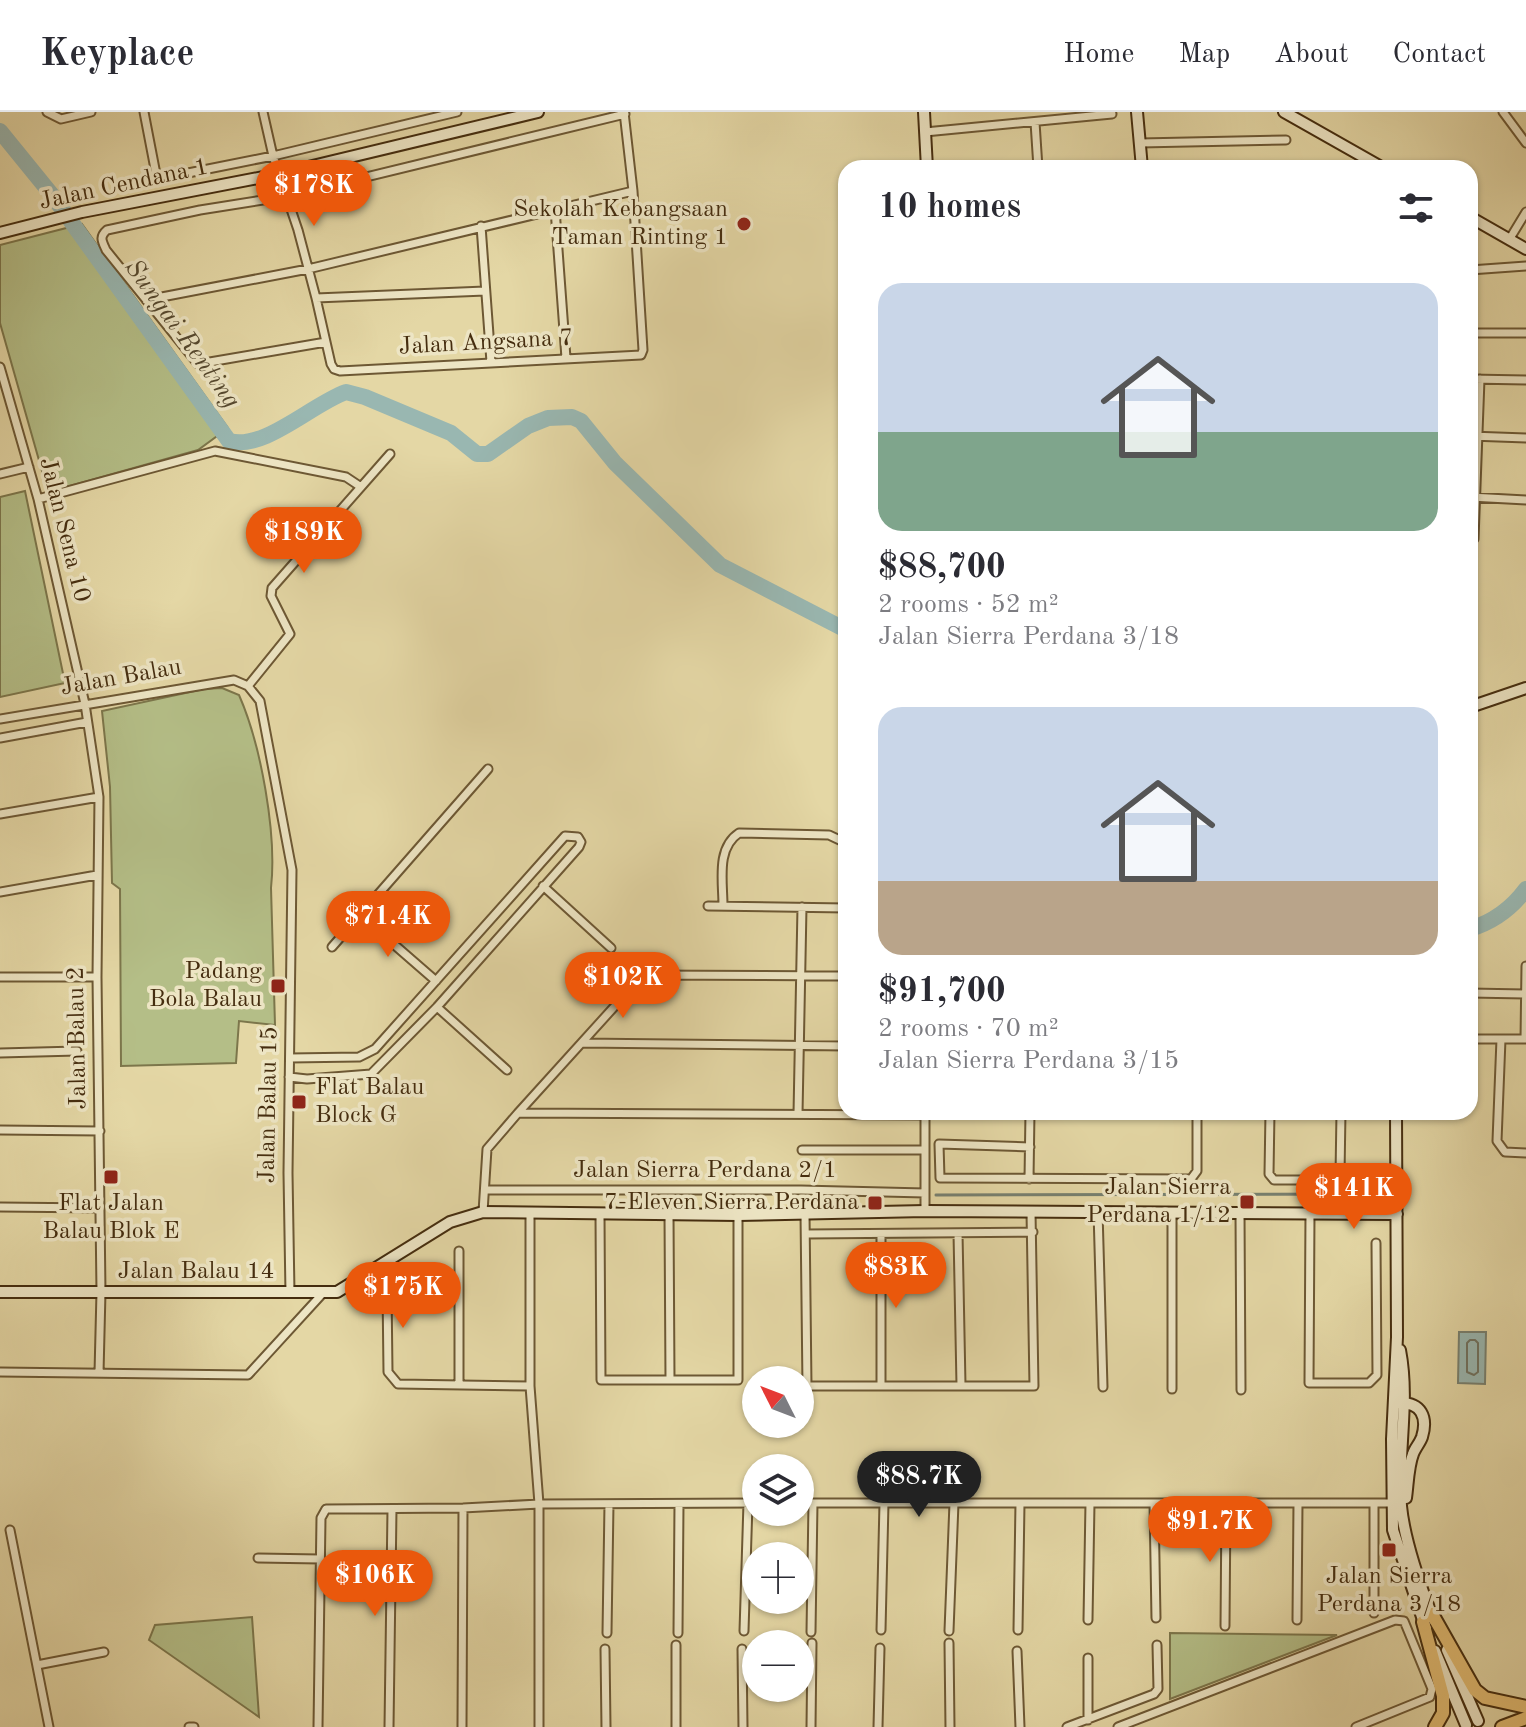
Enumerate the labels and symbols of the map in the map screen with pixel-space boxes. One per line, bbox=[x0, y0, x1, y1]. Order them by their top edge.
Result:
street label: Jalan Cendana 1 bbox=[37, 155, 211, 215]
pin: $178K bbox=[258, 160, 370, 228]
place label: Sekolah Kebangsaan Taman Rinting 1 bbox=[513, 198, 728, 250]
marker: Sekolah Kebangsaan Taman Rinting 1 bbox=[735, 215, 753, 233]
water label: Sungai Renting bbox=[120, 255, 244, 413]
street label: Jalan Angsana 7 bbox=[398, 326, 574, 360]
street label: Jalan Sena 10 bbox=[34, 455, 94, 605]
pin: $189K bbox=[248, 507, 360, 575]
street label: Jalan Balau bbox=[59, 656, 184, 700]
pin: $71.4K bbox=[323, 891, 453, 959]
pin: $102K bbox=[567, 952, 679, 1020]
place label: Padang Bola Balau bbox=[149, 960, 262, 1012]
street label: Jalan Balau 2 bbox=[65, 966, 91, 1110]
marker: Padang Bola Balau bbox=[269, 977, 287, 995]
street label: Jalan Balau 15 bbox=[256, 1026, 282, 1184]
place label: Flat Balau Block G bbox=[315, 1076, 424, 1128]
marker: Flat Balau Block G bbox=[290, 1093, 308, 1111]
street label: Jalan Sierra Perdana 2/1 bbox=[573, 1159, 837, 1183]
pin: $141K bbox=[1298, 1163, 1410, 1231]
marker: Flat Jalan Balau Blok E bbox=[102, 1168, 120, 1186]
place label: Jalan Sierra Perdana 1/12 bbox=[1087, 1176, 1231, 1228]
place label: 7-Eleven Sierra Perdana bbox=[604, 1191, 859, 1215]
place label: Flat Jalan Balau Blok E bbox=[43, 1192, 180, 1244]
marker: Jalan Sierra Perdana 1/12 bbox=[1238, 1193, 1256, 1211]
marker: 7-Eleven Sierra Perdana bbox=[866, 1194, 884, 1212]
pin: $83K bbox=[849, 1242, 943, 1310]
street label: Jalan Balau 14 bbox=[118, 1260, 274, 1284]
pin: $175K bbox=[347, 1262, 459, 1330]
north arrow bbox=[742, 1366, 814, 1438]
pin: $88.7K bbox=[854, 1451, 984, 1519]
pin: $91.7K bbox=[1145, 1496, 1275, 1564]
marker: Jalan Sierra Perdana 3/18 bbox=[1380, 1541, 1398, 1559]
pin: $106K bbox=[319, 1550, 431, 1618]
place label: Jalan Sierra Perdana 3/18 bbox=[1317, 1565, 1461, 1617]

